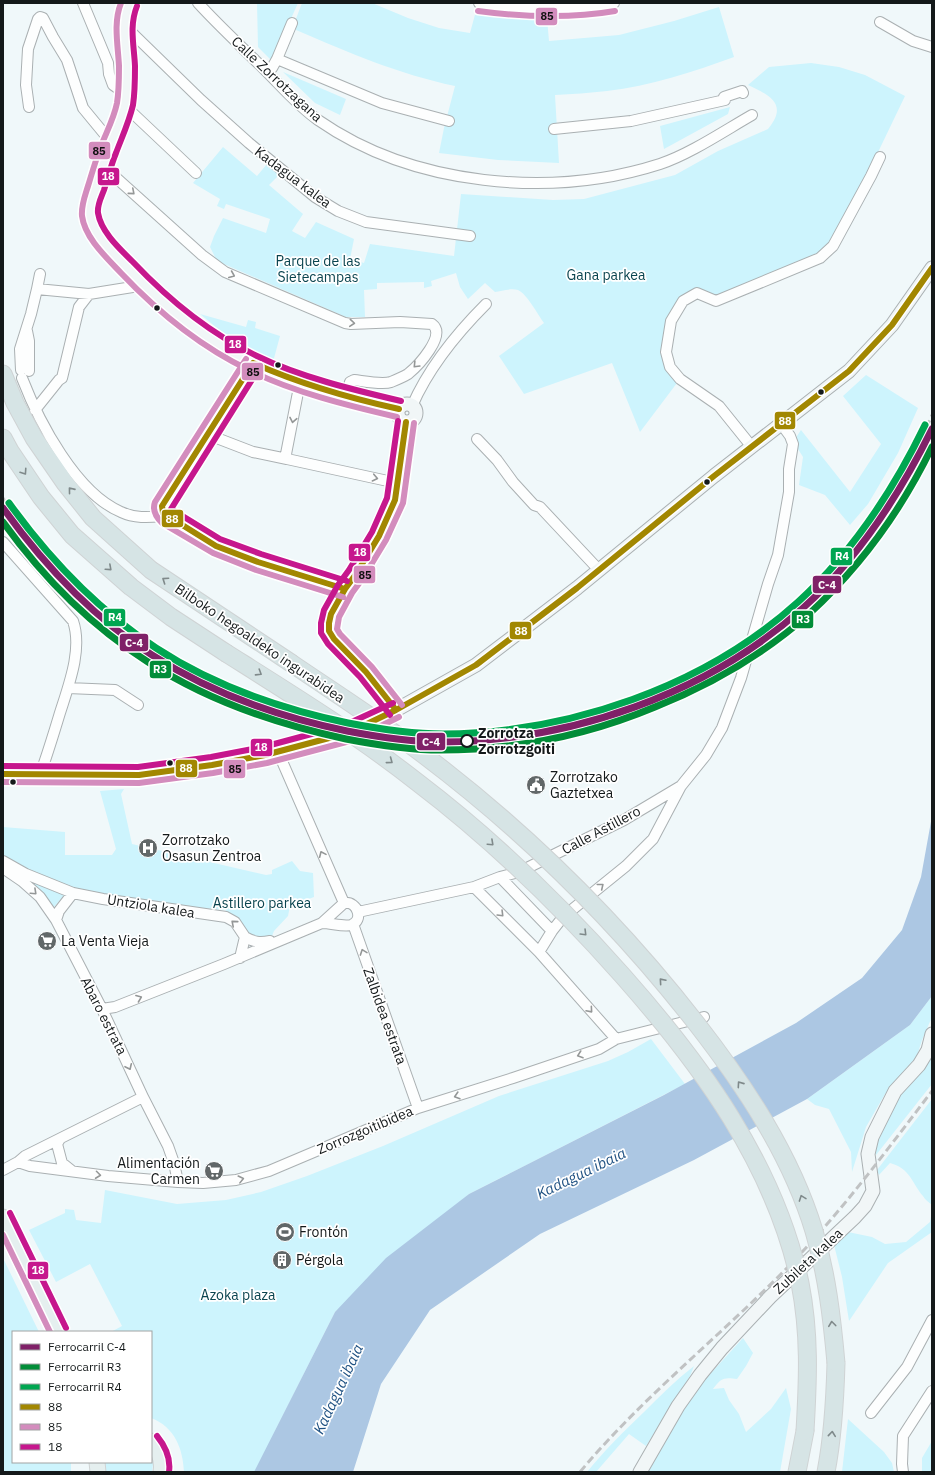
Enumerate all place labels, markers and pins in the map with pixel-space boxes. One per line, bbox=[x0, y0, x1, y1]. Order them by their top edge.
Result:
unlabelled marker bbox=[152, 303, 162, 313]
unlabelled marker bbox=[273, 360, 283, 370]
unlabelled marker bbox=[816, 387, 826, 397]
unlabelled marker bbox=[702, 477, 712, 487]
place label: Zorrotza Zorrotzgoiti bbox=[478, 724, 555, 758]
marker: Zorrotza Zorrotzgoiti bbox=[460, 734, 474, 748]
unlabelled marker bbox=[165, 758, 175, 768]
place label: Zorrotzako Gaztetxea bbox=[550, 768, 618, 802]
public building icon: Zorrotzako Gaztetxea bbox=[525, 774, 547, 796]
unlabelled marker bbox=[8, 777, 18, 787]
place label: Zorrotzako Osasun Zentroa bbox=[162, 831, 262, 865]
hospital icon: Zorrotzako Osasun Zentroa bbox=[137, 837, 159, 859]
supermarket icon: La Venta Vieja bbox=[36, 930, 58, 952]
place label: La Venta Vieja bbox=[61, 932, 149, 950]
place label: Alimentación Carmen bbox=[117, 1154, 200, 1188]
supermarket icon: Alimentación Carmen bbox=[203, 1160, 225, 1182]
sports icon: Frontón bbox=[274, 1221, 296, 1243]
place label: Frontón bbox=[299, 1223, 348, 1241]
building icon: Pérgola bbox=[271, 1249, 293, 1271]
place label: Pérgola bbox=[296, 1251, 344, 1269]

